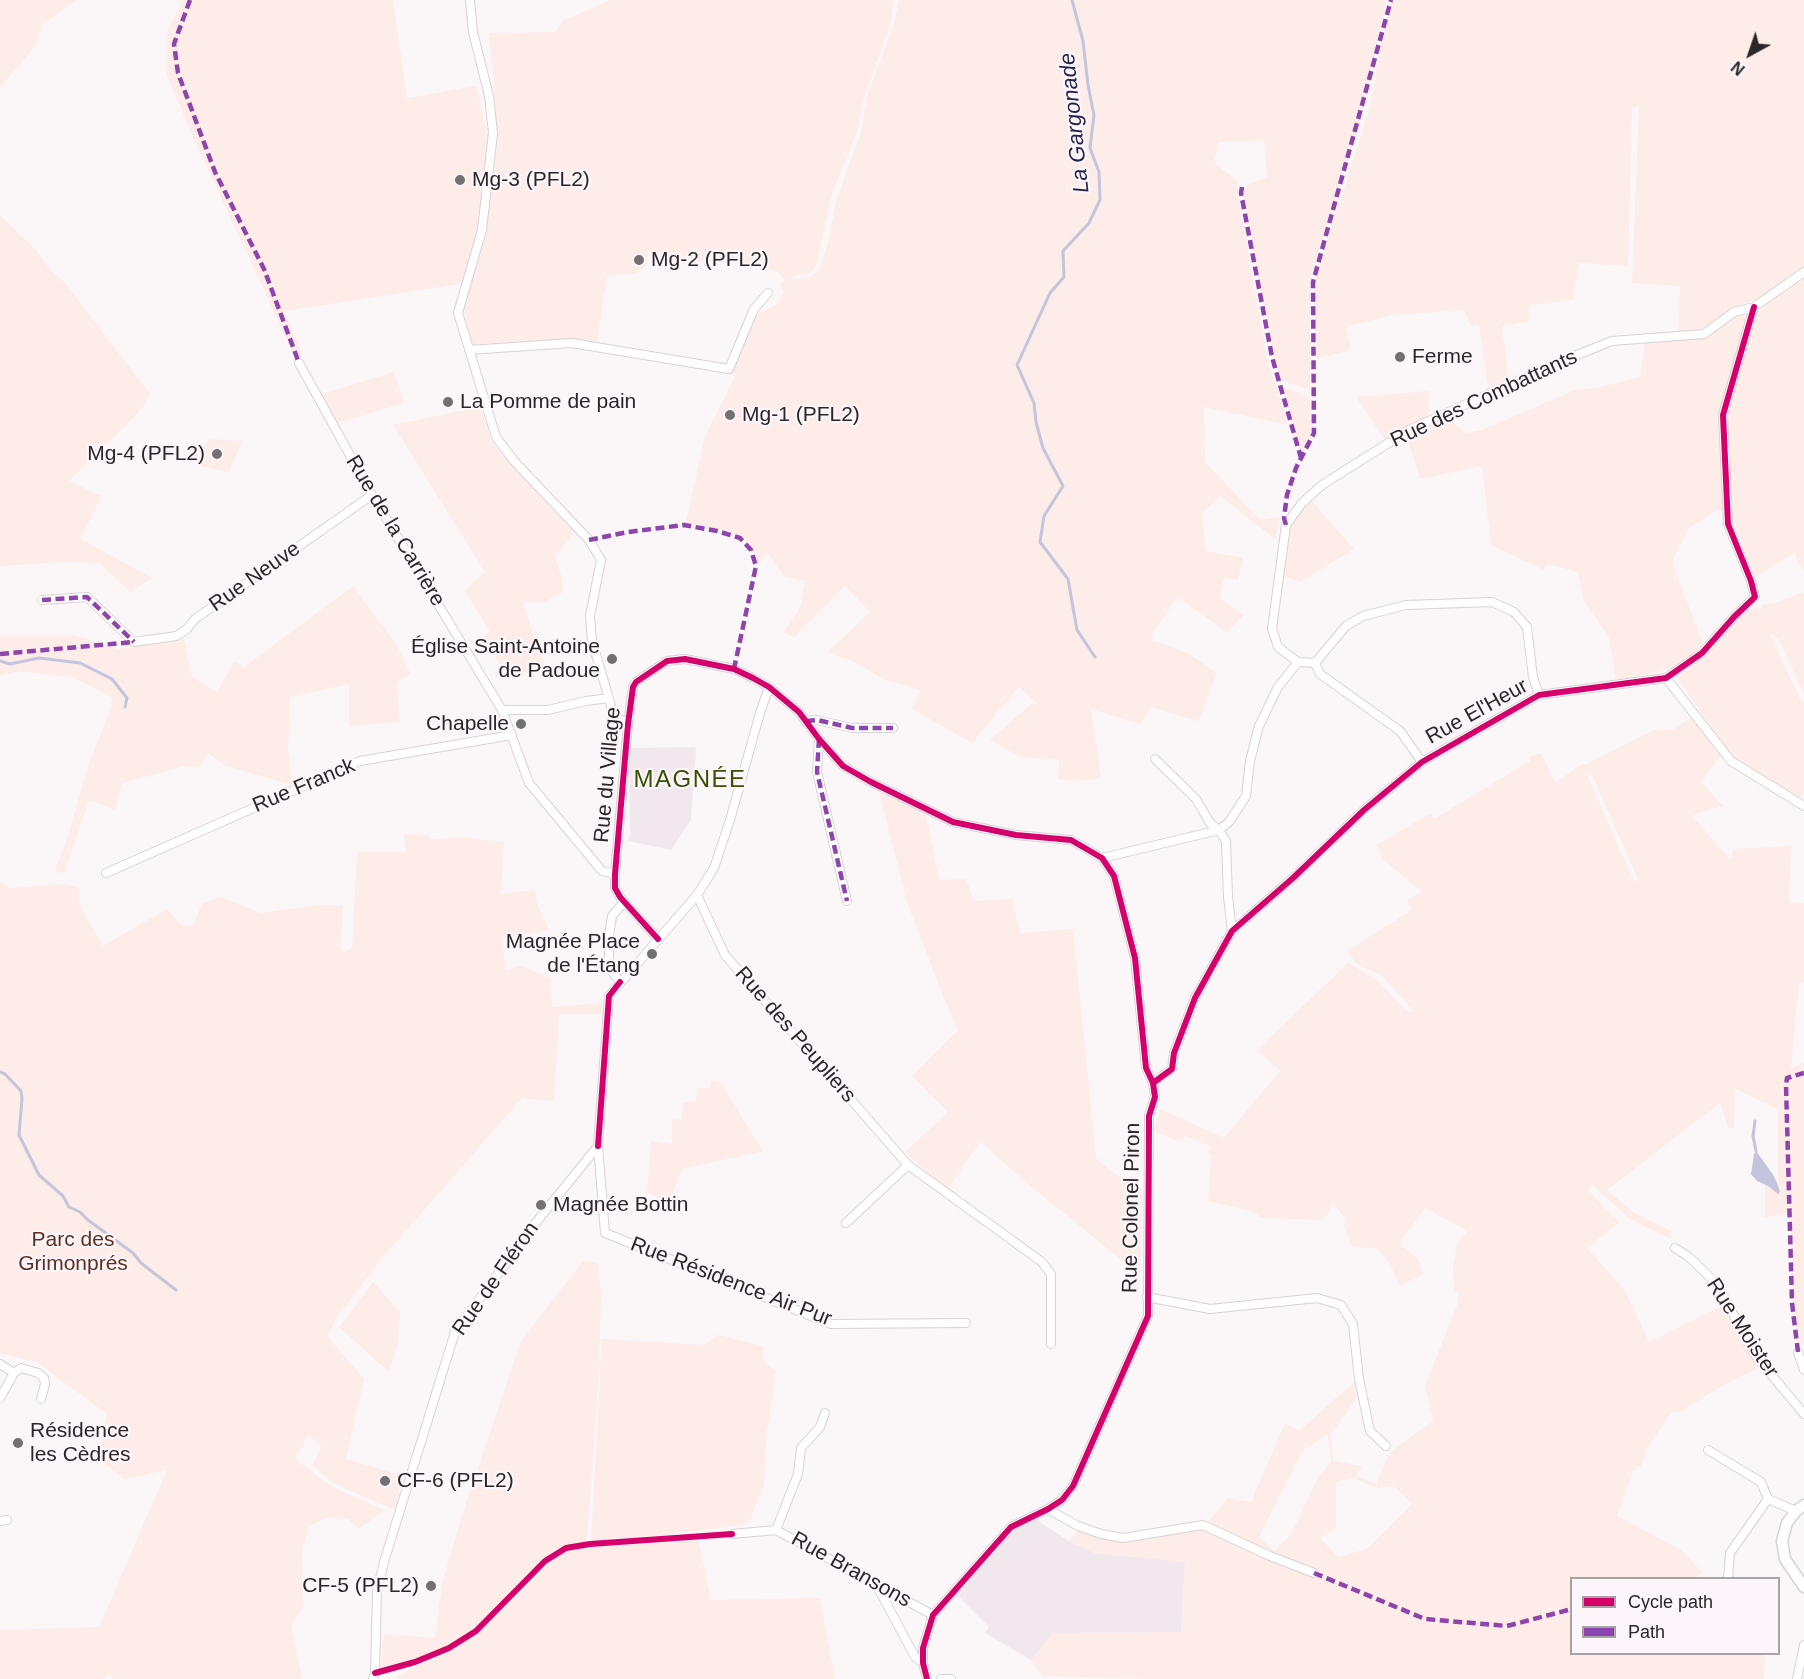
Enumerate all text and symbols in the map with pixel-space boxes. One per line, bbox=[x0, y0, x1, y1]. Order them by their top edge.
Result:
north arrow bbox=[1720, 24, 1780, 84]
water label: La Gargonade bbox=[1055, 52, 1095, 194]
text: N bbox=[1728, 58, 1748, 78]
place label: Mg-3 (PFL2) bbox=[472, 167, 590, 193]
marker: Mg-3 (PFL2) bbox=[453, 173, 467, 187]
place label: Mg-2 (PFL2) bbox=[651, 247, 769, 273]
marker: Mg-2 (PFL2) bbox=[632, 253, 646, 267]
place label: Ferme bbox=[1412, 344, 1473, 370]
street label: Rue des Combattants bbox=[1387, 345, 1581, 453]
marker: Ferme bbox=[1393, 350, 1407, 364]
place label: La Pomme de pain bbox=[460, 389, 636, 415]
marker: La Pomme de pain bbox=[441, 395, 455, 409]
place label: Mg-1 (PFL2) bbox=[742, 402, 860, 428]
marker: Mg-1 (PFL2) bbox=[723, 408, 737, 422]
place label: Mg-4 (PFL2) bbox=[87, 441, 205, 467]
marker: Mg-4 (PFL2) bbox=[210, 447, 224, 461]
street label: Rue de la Carrière bbox=[340, 451, 450, 611]
street label: Rue Neuve bbox=[205, 537, 305, 617]
place label: Église Saint-Antoine de Padoue bbox=[411, 634, 600, 684]
marker: Église Saint-Antoine de Padoue bbox=[605, 652, 619, 666]
street label: Rue El'Heur bbox=[1422, 674, 1532, 750]
street label: Rue du Village bbox=[590, 706, 626, 844]
place label: Chapelle bbox=[426, 711, 509, 737]
marker: Chapelle bbox=[514, 717, 528, 731]
street label: Rue Franck bbox=[249, 753, 359, 819]
district label: MAGNÉE bbox=[633, 766, 747, 794]
place label: Magnée Place de l'Étang bbox=[506, 929, 640, 979]
marker: Magnée Place de l'Étang bbox=[645, 947, 659, 961]
street label: Rue des Peupliers bbox=[729, 962, 861, 1108]
street label: Rue Colonel Piron bbox=[1118, 1123, 1146, 1293]
place label: Magnée Bottin bbox=[553, 1192, 688, 1218]
marker: Magnée Bottin bbox=[534, 1198, 548, 1212]
street label: Rue de Fléron bbox=[448, 1217, 544, 1341]
park label: Parc des Grimonprés bbox=[18, 1227, 128, 1277]
street label: Rue Résidence Air Pur bbox=[627, 1232, 835, 1332]
street label: Rue Moister bbox=[1701, 1274, 1783, 1382]
place label: Résidence les Cèdres bbox=[30, 1418, 130, 1468]
marker: Résidence les Cèdres bbox=[11, 1436, 25, 1450]
place label: CF-6 (PFL2) bbox=[397, 1468, 514, 1494]
marker: CF-6 (PFL2) bbox=[378, 1474, 392, 1488]
street label: Rue Bransons bbox=[787, 1527, 915, 1613]
place label: CF-5 (PFL2) bbox=[302, 1573, 419, 1599]
legend bbox=[1570, 1577, 1780, 1655]
marker: CF-5 (PFL2) bbox=[424, 1579, 438, 1593]
text: Cycle path bbox=[1628, 1592, 1713, 1612]
text: Path bbox=[1628, 1622, 1665, 1642]

